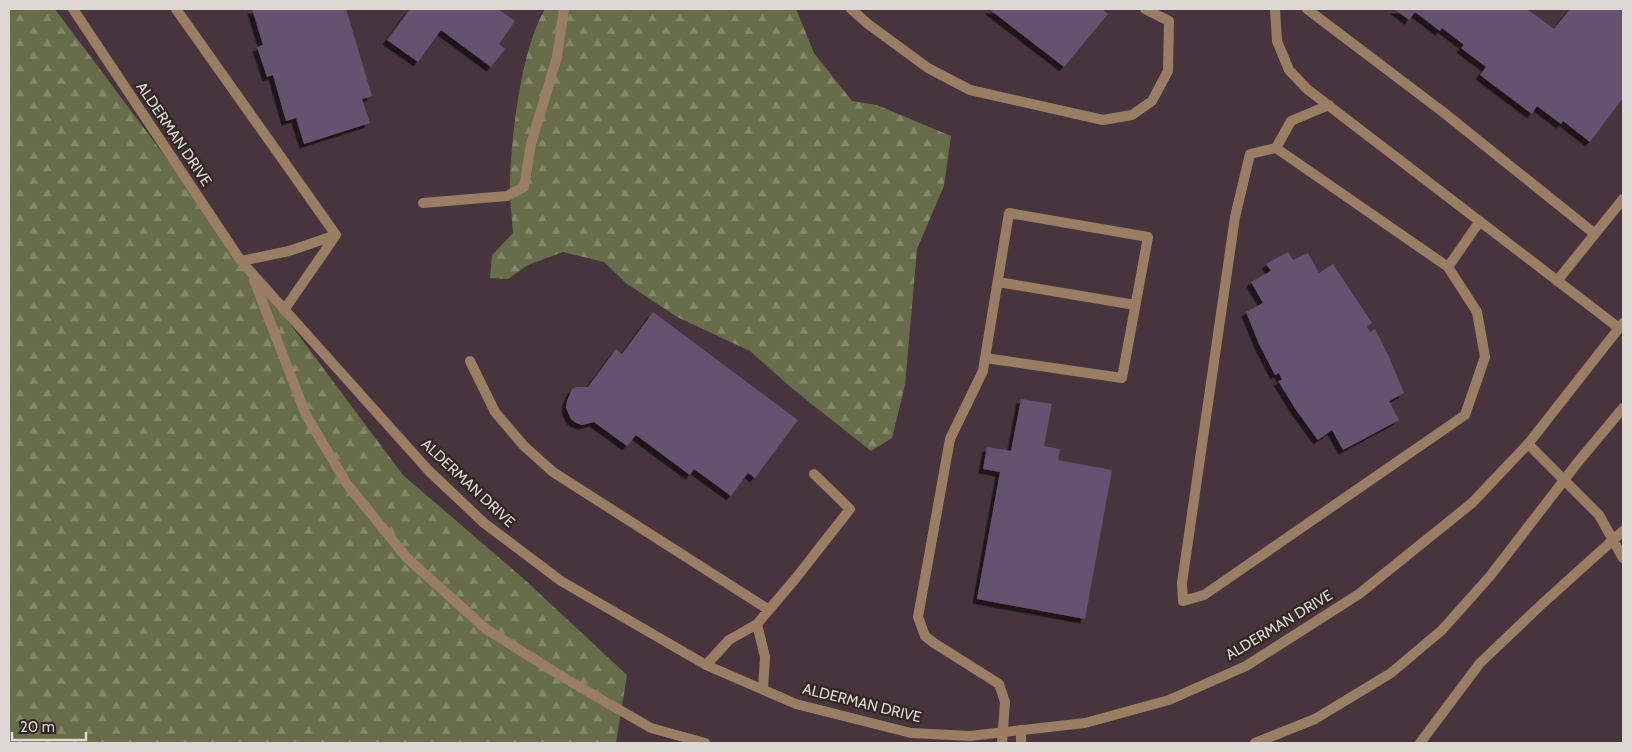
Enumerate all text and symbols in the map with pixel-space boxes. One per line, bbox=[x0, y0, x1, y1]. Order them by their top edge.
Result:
street label: ALDERMAN DRIVE bbox=[133, 79, 215, 189]
street label: ALDERMAN DRIVE bbox=[417, 435, 519, 531]
street label: ALDERMAN DRIVE bbox=[1222, 586, 1336, 664]
street label: ALDERMAN DRIVE bbox=[801, 680, 923, 726]
scale bar bbox=[12, 710, 86, 742]
text: 20 m bbox=[20, 718, 55, 736]

